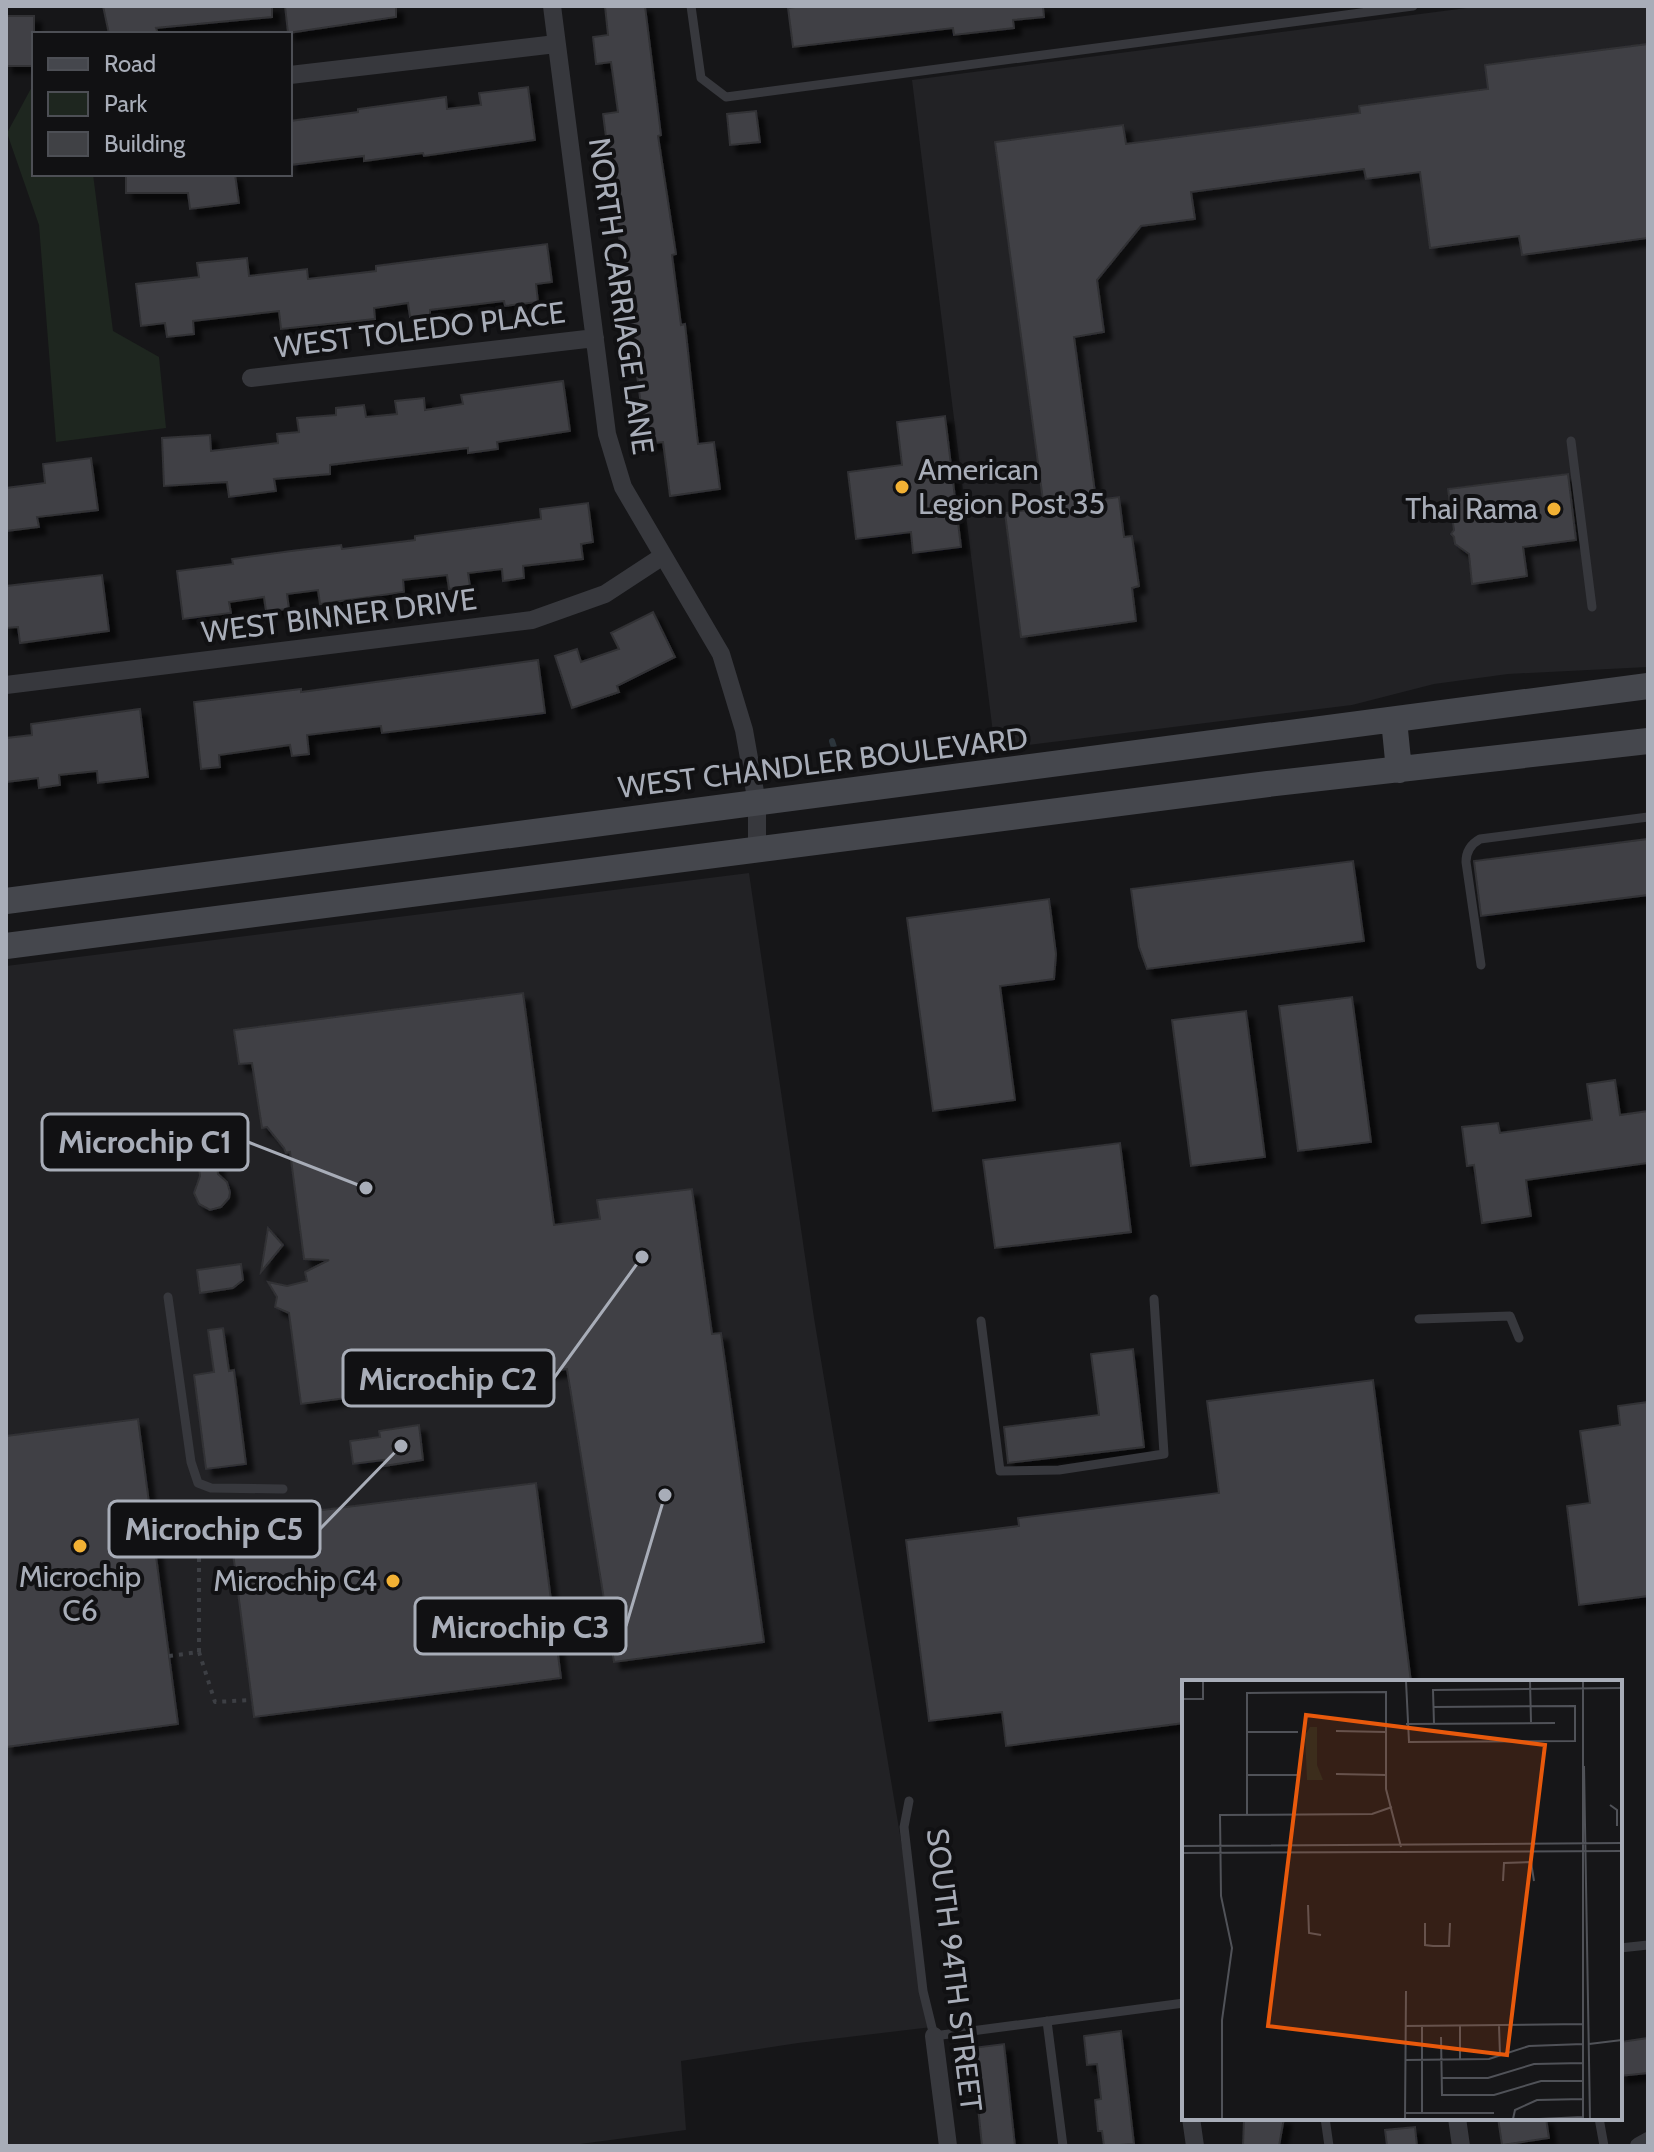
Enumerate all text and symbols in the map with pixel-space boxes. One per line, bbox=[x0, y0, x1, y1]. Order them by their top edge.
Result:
legend bbox=[32, 32, 292, 176]
text: Road bbox=[104, 49, 156, 78]
text: Park bbox=[104, 89, 147, 118]
text: Building bbox=[104, 129, 186, 158]
street label: NORTH CARRIAGE LANE bbox=[581, 135, 662, 457]
street label: WEST TOLEDO PLACE bbox=[273, 293, 567, 366]
place label: American Legion Post 35 bbox=[918, 451, 1105, 522]
marker: American Legion Post 35 bbox=[893, 478, 911, 496]
place label: Thai Rama bbox=[1405, 490, 1539, 527]
marker: Thai Rama bbox=[1545, 500, 1563, 518]
street label: WEST BINNER DRIVE bbox=[199, 580, 479, 651]
street label: WEST CHANDLER BOULEVARD bbox=[616, 719, 1030, 806]
callout: Microchip C1 bbox=[42, 1114, 248, 1170]
text: Microchip C1 bbox=[58, 1122, 232, 1161]
callout: Microchip C2 bbox=[343, 1350, 554, 1406]
text: Microchip C2 bbox=[359, 1359, 537, 1398]
callout: Microchip C5 bbox=[109, 1501, 320, 1557]
text: Microchip C5 bbox=[124, 1509, 304, 1548]
marker: Microchip C6 bbox=[71, 1537, 89, 1555]
place label: Microchip C6 bbox=[19, 1558, 141, 1629]
place label: Microchip C4 bbox=[213, 1562, 377, 1599]
marker: Microchip C4 bbox=[384, 1572, 402, 1590]
callout: Microchip C3 bbox=[415, 1598, 626, 1654]
text: Microchip C3 bbox=[430, 1607, 610, 1646]
inset map bbox=[1182, 1680, 1622, 2120]
street label: SOUTH 94TH STREET bbox=[919, 1826, 990, 2114]

